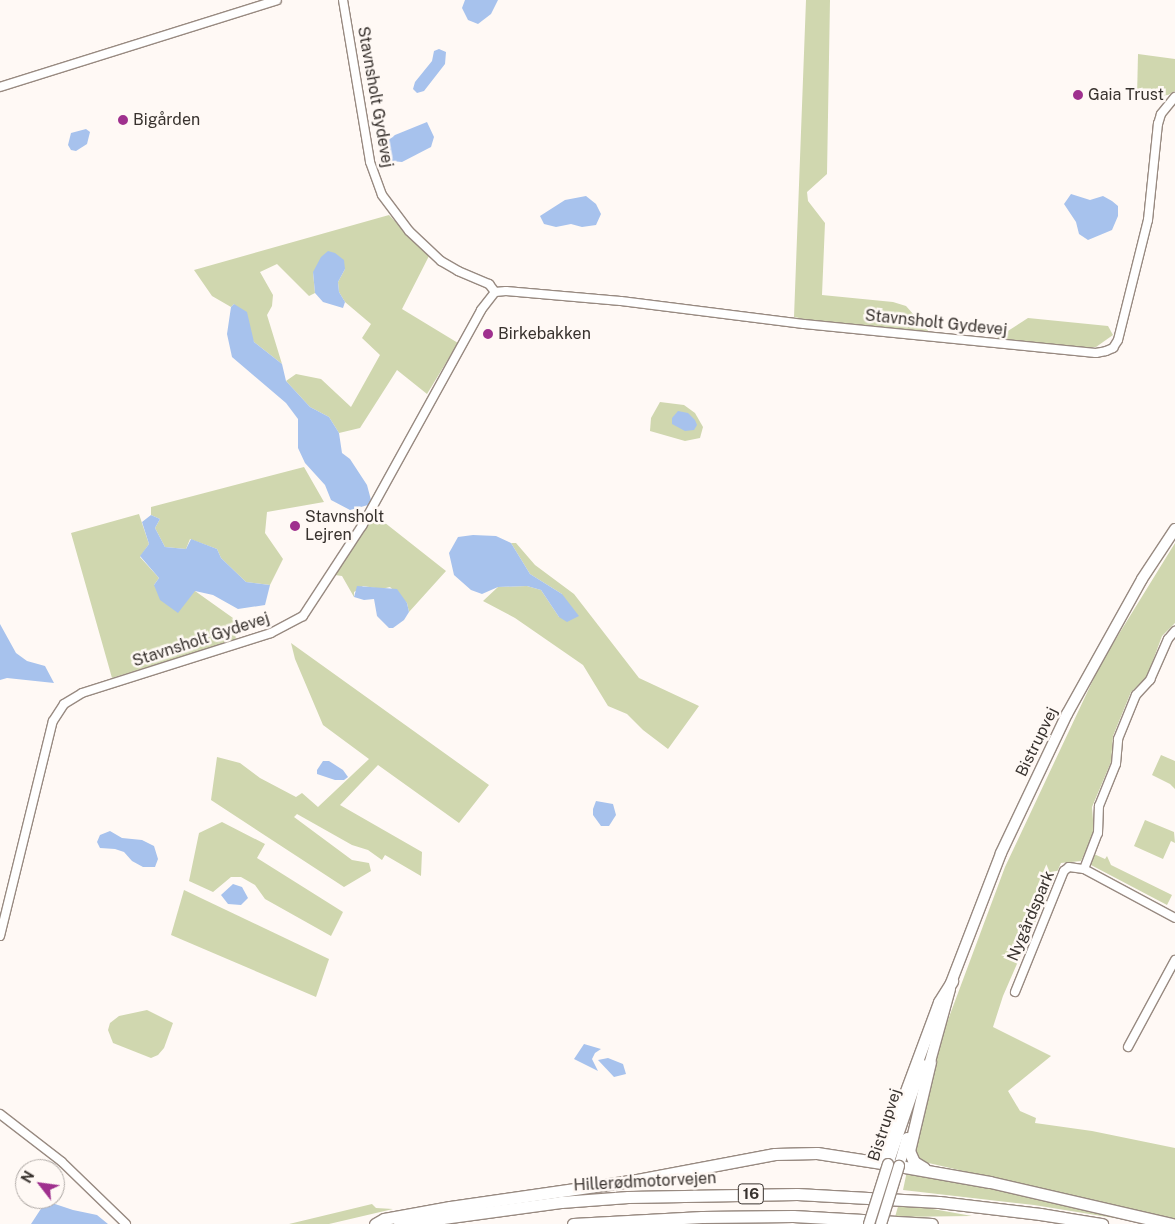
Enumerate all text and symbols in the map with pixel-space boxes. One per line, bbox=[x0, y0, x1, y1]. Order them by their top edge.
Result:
street label: Stavnsholt Gydevej bbox=[353, 25, 397, 169]
place label: Gaia Trust bbox=[1088, 85, 1164, 105]
marker: Gaia Trust bbox=[1072, 89, 1084, 101]
place label: Bigården bbox=[133, 110, 200, 130]
marker: Bigården bbox=[117, 114, 129, 126]
street label: Stavnsholt Gydevej bbox=[864, 306, 1008, 340]
place label: Birkebakken bbox=[498, 324, 591, 344]
marker: Birkebakken bbox=[482, 328, 494, 340]
place label: Stavnsholt Lejren bbox=[305, 507, 384, 545]
marker: Stavnsholt Lejren bbox=[289, 520, 301, 532]
street label: Stavnsholt Gydevej bbox=[130, 609, 272, 671]
street label: Bistrupvej bbox=[1012, 704, 1062, 780]
street label: Nygårdspark bbox=[1003, 868, 1059, 964]
street label: Bistrupvej bbox=[864, 1086, 906, 1164]
north arrow bbox=[15, 1159, 65, 1209]
text: N bbox=[18, 1168, 38, 1186]
street label: Hillerødmotorvejen bbox=[573, 1169, 717, 1195]
road number: 16 bbox=[737, 1182, 765, 1206]

